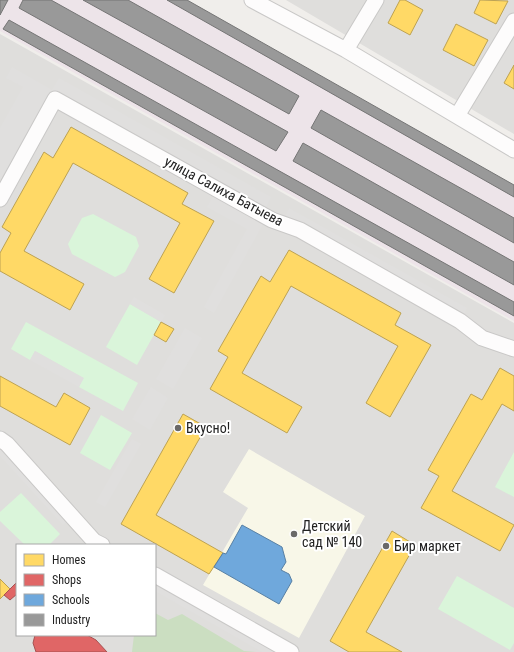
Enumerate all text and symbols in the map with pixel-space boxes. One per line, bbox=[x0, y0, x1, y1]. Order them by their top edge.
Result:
street label: улица Салиха Батыева bbox=[162, 153, 286, 229]
place label: Вкусно! bbox=[186, 420, 230, 436]
marker: Вкусно! bbox=[173, 423, 183, 433]
place label: Детский сад № 140 bbox=[302, 518, 362, 550]
marker: Детский сад № 140 bbox=[289, 529, 299, 539]
place label: Бир маркет bbox=[394, 538, 461, 554]
marker: Бир маркет bbox=[381, 541, 391, 551]
legend bbox=[16, 544, 156, 636]
text: Homes bbox=[52, 553, 86, 567]
text: Shops bbox=[52, 573, 81, 587]
text: Schools bbox=[52, 593, 90, 607]
text: Industry bbox=[52, 613, 90, 627]

